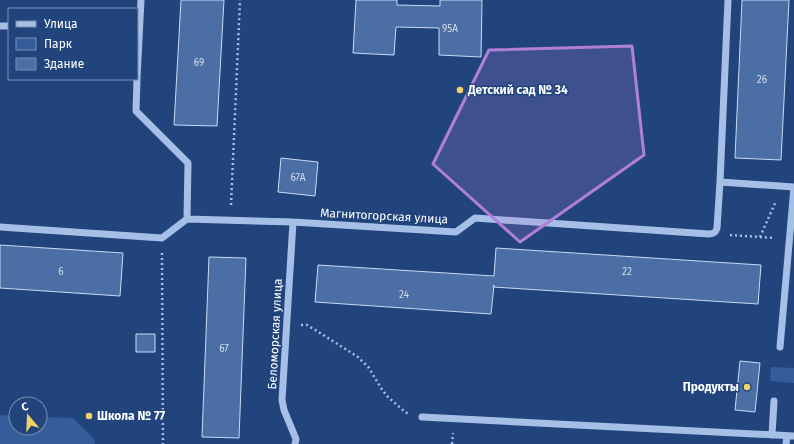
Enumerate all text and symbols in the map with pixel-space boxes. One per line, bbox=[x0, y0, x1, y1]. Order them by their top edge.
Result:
legend bbox=[8, 8, 138, 80]
text: Улица bbox=[44, 17, 78, 31]
house number: 95А bbox=[442, 23, 458, 35]
text: Парк bbox=[44, 37, 73, 51]
text: Здание bbox=[44, 57, 84, 71]
house number: 69 bbox=[194, 57, 204, 69]
house number: 26 bbox=[757, 74, 767, 86]
place label: Детский сад № 34 bbox=[467, 83, 568, 97]
marker: Детский сад № 34 bbox=[455, 85, 465, 95]
house number: 67А bbox=[291, 172, 306, 184]
street label: Магнитогорская улица bbox=[320, 206, 448, 226]
house number: 6 bbox=[58, 266, 64, 278]
house number: 22 bbox=[622, 266, 632, 278]
street label: Беломорская улица bbox=[265, 278, 285, 390]
house number: 24 bbox=[399, 289, 410, 301]
house number: 67 bbox=[219, 343, 229, 355]
place label: Продукты bbox=[683, 380, 739, 394]
marker: Продукты bbox=[742, 382, 752, 392]
north arrow bbox=[8, 396, 48, 436]
text: С bbox=[20, 400, 31, 414]
place label: Школа № 77 bbox=[97, 409, 166, 423]
marker: Школа № 77 bbox=[84, 411, 94, 421]

